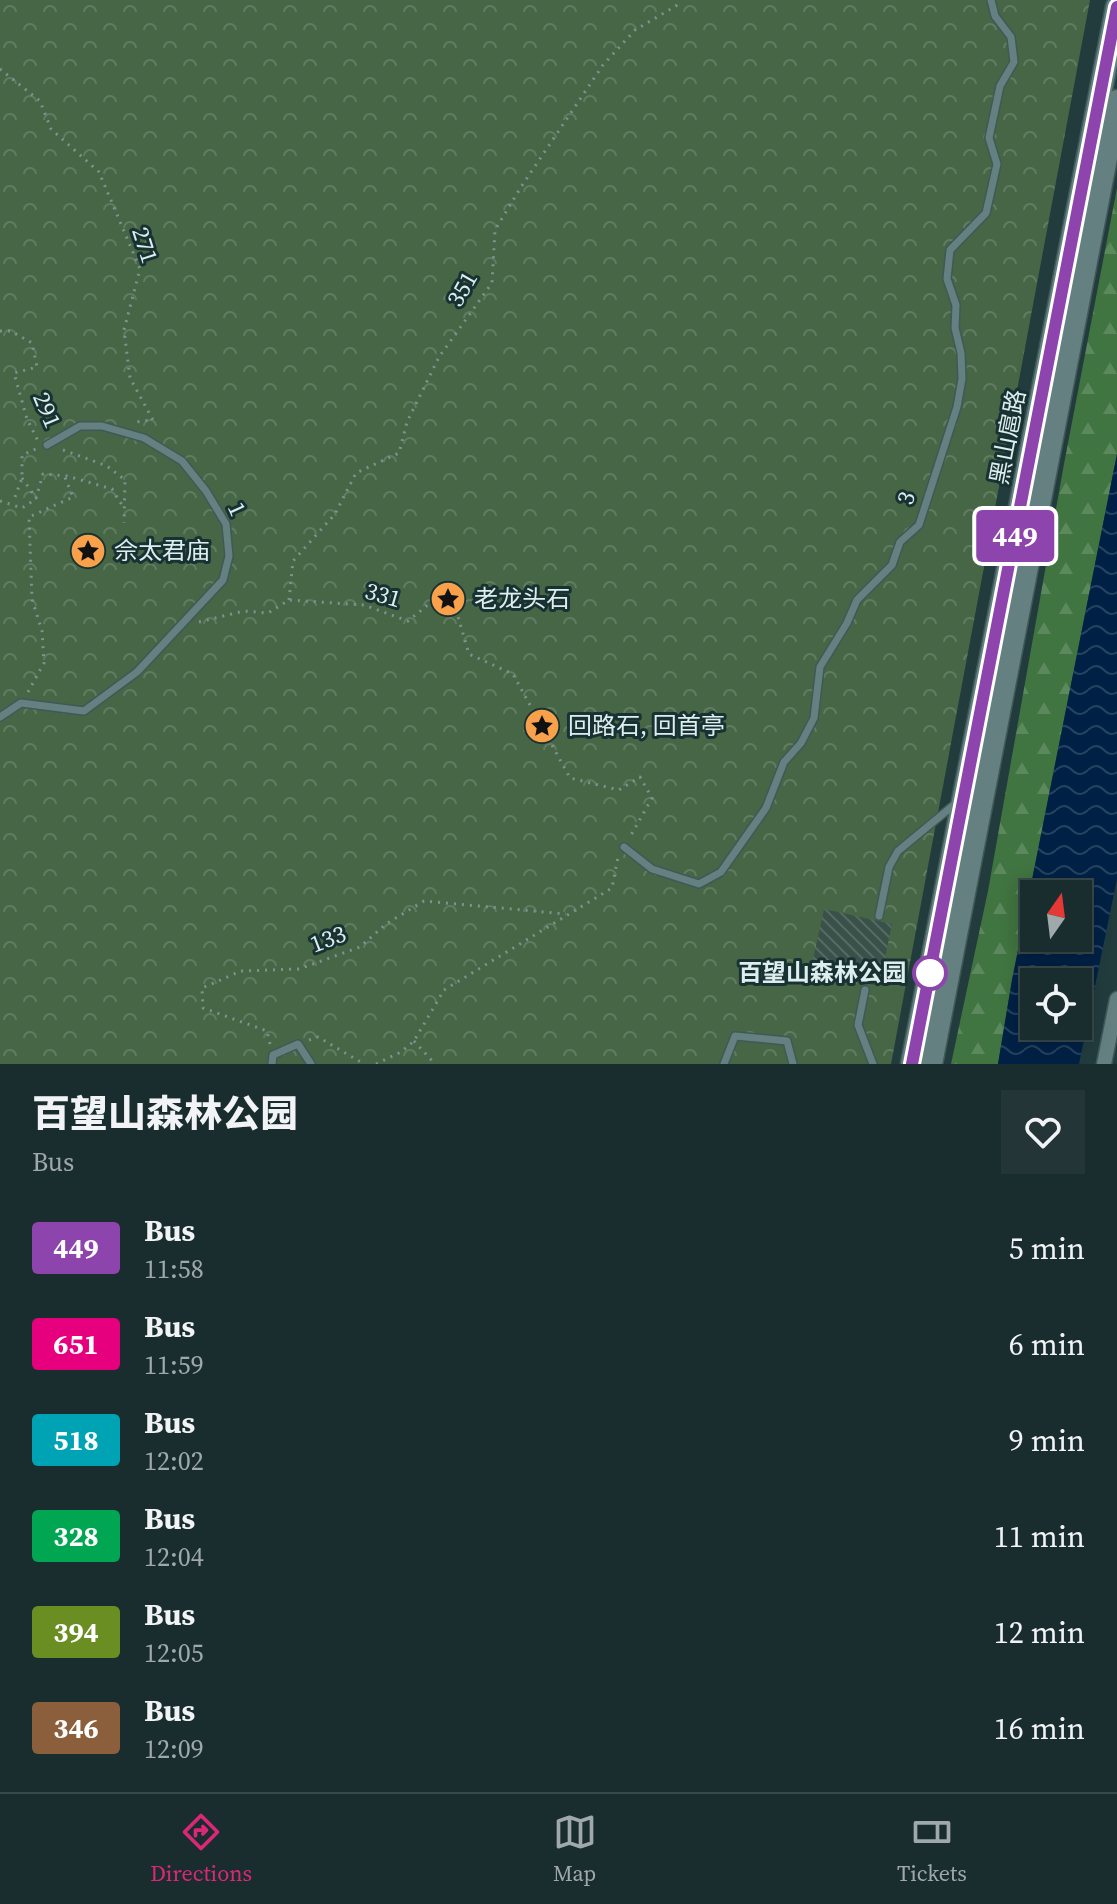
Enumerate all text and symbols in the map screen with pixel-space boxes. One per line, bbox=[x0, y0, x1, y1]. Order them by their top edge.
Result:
street label: 271 bbox=[124, 223, 167, 267]
street label: 351 bbox=[438, 265, 485, 313]
street label: 291 bbox=[25, 387, 70, 433]
street label: 黑山扈路 bbox=[982, 387, 1033, 487]
street label: 3 bbox=[888, 487, 923, 509]
street label: 1 bbox=[220, 496, 255, 521]
line badge: 449 bbox=[969, 510, 1061, 562]
text: 449 bbox=[992, 517, 1038, 555]
place icon: 佘太君庙 bbox=[69, 532, 107, 570]
place label: 佘太君庙 bbox=[114, 534, 210, 567]
street label: 331 bbox=[361, 574, 405, 615]
place icon: 老龙头石 bbox=[429, 580, 467, 618]
place label: 老龙头石 bbox=[474, 582, 570, 615]
place icon: 回路石, 回首亭 bbox=[523, 707, 561, 745]
place label: 回路石, 回首亭 bbox=[568, 709, 725, 742]
north arrow bbox=[1020, 880, 1092, 952]
map controls bbox=[1020, 880, 1092, 1040]
street label: 133 bbox=[305, 917, 351, 960]
place label: 百望山森林公园 bbox=[738, 956, 906, 989]
marker: 百望山森林公园 bbox=[913, 956, 947, 990]
button: locate bbox=[1020, 968, 1092, 1040]
text: 百望山森林公园 bbox=[32, 1088, 298, 1140]
button: heart bbox=[1001, 1090, 1085, 1174]
text: Bus bbox=[32, 1144, 74, 1180]
text: Bus bbox=[144, 1210, 195, 1251]
text: 5 min bbox=[1009, 1228, 1085, 1269]
text: 449 bbox=[53, 1229, 99, 1267]
text: 11:58 bbox=[144, 1251, 204, 1287]
text: Bus bbox=[144, 1306, 195, 1347]
text: 6 min bbox=[1009, 1324, 1085, 1365]
text: 651 bbox=[53, 1325, 99, 1363]
text: 11:59 bbox=[144, 1347, 204, 1383]
text: Bus bbox=[144, 1402, 195, 1443]
text: 9 min bbox=[1009, 1420, 1085, 1461]
text: 518 bbox=[53, 1421, 99, 1459]
text: 12:02 bbox=[144, 1443, 204, 1479]
text: Bus bbox=[144, 1498, 195, 1539]
text: 11 min bbox=[994, 1516, 1085, 1557]
text: 328 bbox=[53, 1517, 99, 1555]
text: 12:04 bbox=[144, 1539, 204, 1575]
text: Bus bbox=[144, 1594, 195, 1635]
text: 12 min bbox=[994, 1612, 1085, 1653]
text: 394 bbox=[53, 1613, 99, 1651]
text: 12:05 bbox=[144, 1635, 204, 1671]
text: Bus bbox=[144, 1690, 195, 1731]
text: 16 min bbox=[994, 1708, 1085, 1749]
text: 346 bbox=[53, 1709, 99, 1747]
text: 12:09 bbox=[144, 1731, 204, 1767]
tab: Directions bbox=[150, 1810, 252, 1888]
tab: Map bbox=[553, 1810, 597, 1888]
tab: Tickets bbox=[897, 1810, 967, 1888]

